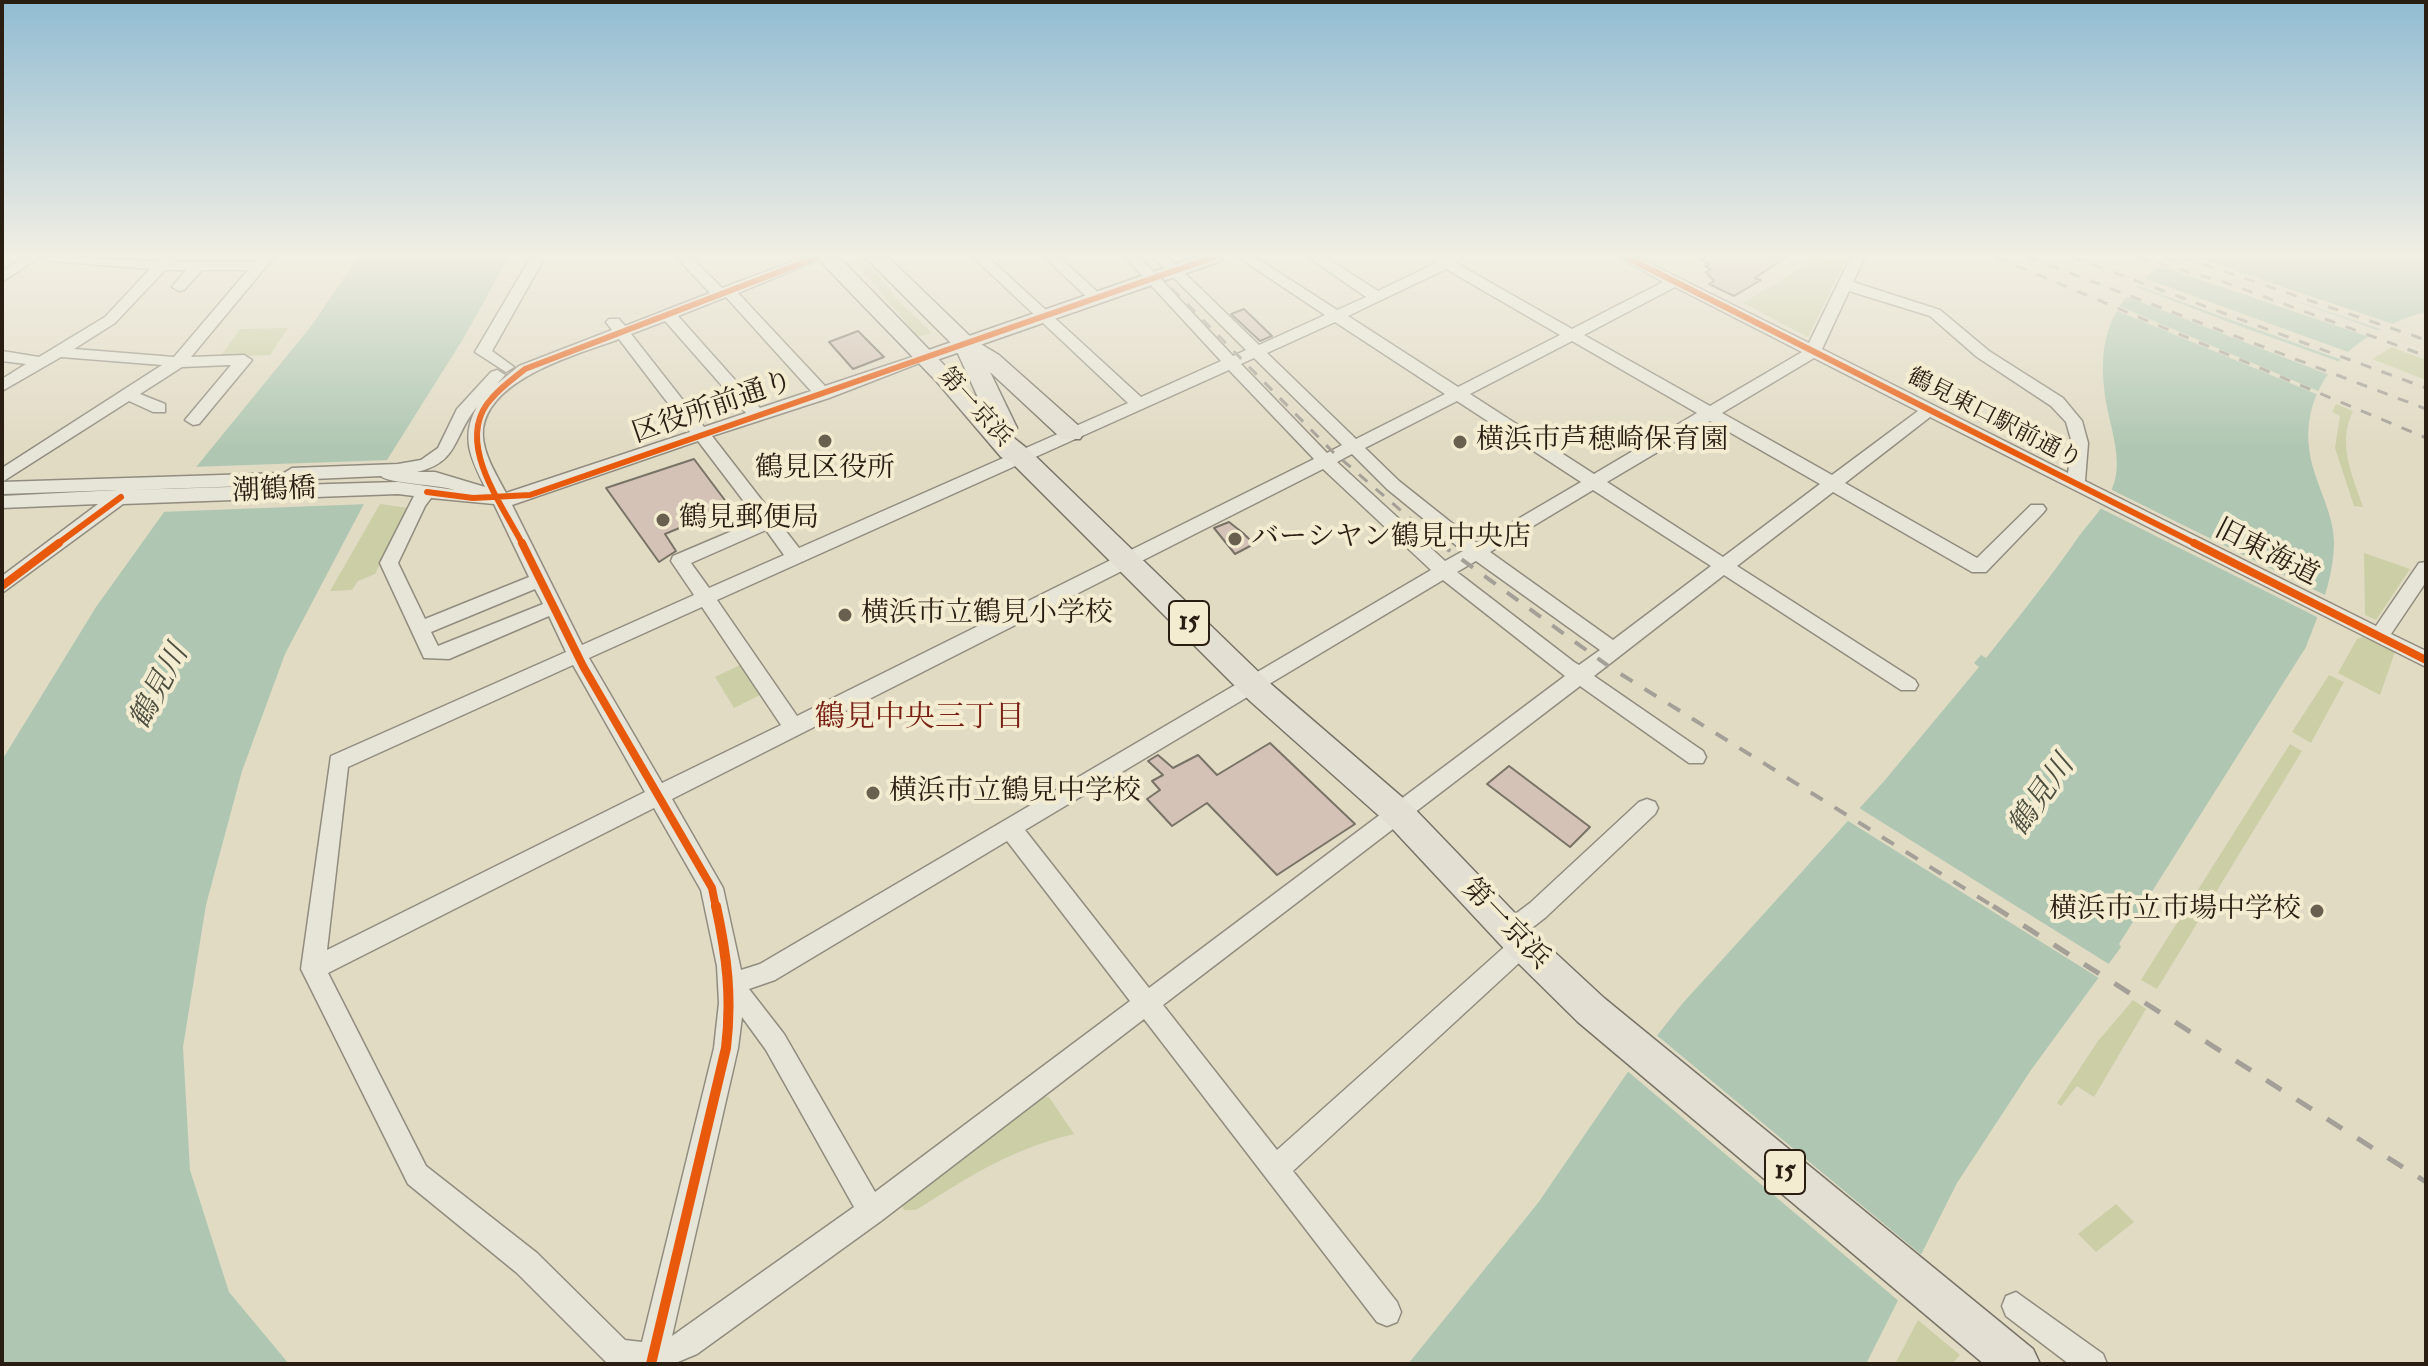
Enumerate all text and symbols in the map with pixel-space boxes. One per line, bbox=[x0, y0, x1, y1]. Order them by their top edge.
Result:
street label: 第一京浜 bbox=[931, 363, 1017, 453]
street label: 鶴見東口駅前通り bbox=[1902, 364, 2086, 476]
street label: 区役所前通り bbox=[628, 366, 798, 452]
place label: 横浜市芦穂崎保育園 bbox=[1476, 425, 1728, 459]
marker: 鶴見区役所 bbox=[816, 432, 834, 450]
marker: 横浜市芦穂崎保育園 bbox=[1451, 433, 1469, 451]
place label: 鶴見区役所 bbox=[755, 453, 895, 487]
street label: 潮鶴橋 bbox=[231, 474, 317, 510]
place label: 鶴見郵便局 bbox=[679, 503, 819, 537]
marker: 鶴見郵便局 bbox=[654, 511, 672, 529]
street label: 旧東海道 bbox=[2208, 514, 2324, 594]
place label: バーシヤン鶴見中央店 bbox=[1251, 522, 1531, 556]
marker: バーシヤン鶴見中央店 bbox=[1226, 530, 1244, 548]
place label: 横浜市立鶴見小学校 bbox=[861, 598, 1113, 632]
road number: 15 bbox=[1169, 601, 1209, 645]
marker: 横浜市立鶴見小学校 bbox=[836, 606, 854, 624]
water label: 鶴見川 bbox=[124, 640, 198, 736]
district label: 鶴見中央三丁目 bbox=[815, 702, 1025, 738]
water label: 鶴見川 bbox=[2002, 750, 2084, 844]
place label: 横浜市立鶴見中学校 bbox=[889, 776, 1141, 810]
marker: 横浜市立鶴見中学校 bbox=[864, 784, 882, 802]
street label: 第一京浜 bbox=[1454, 873, 1556, 977]
place label: 横浜市立市場中学校 bbox=[2049, 894, 2301, 928]
marker: 横浜市立市場中学校 bbox=[2308, 902, 2326, 920]
road number: 15 bbox=[1765, 1150, 1805, 1194]

